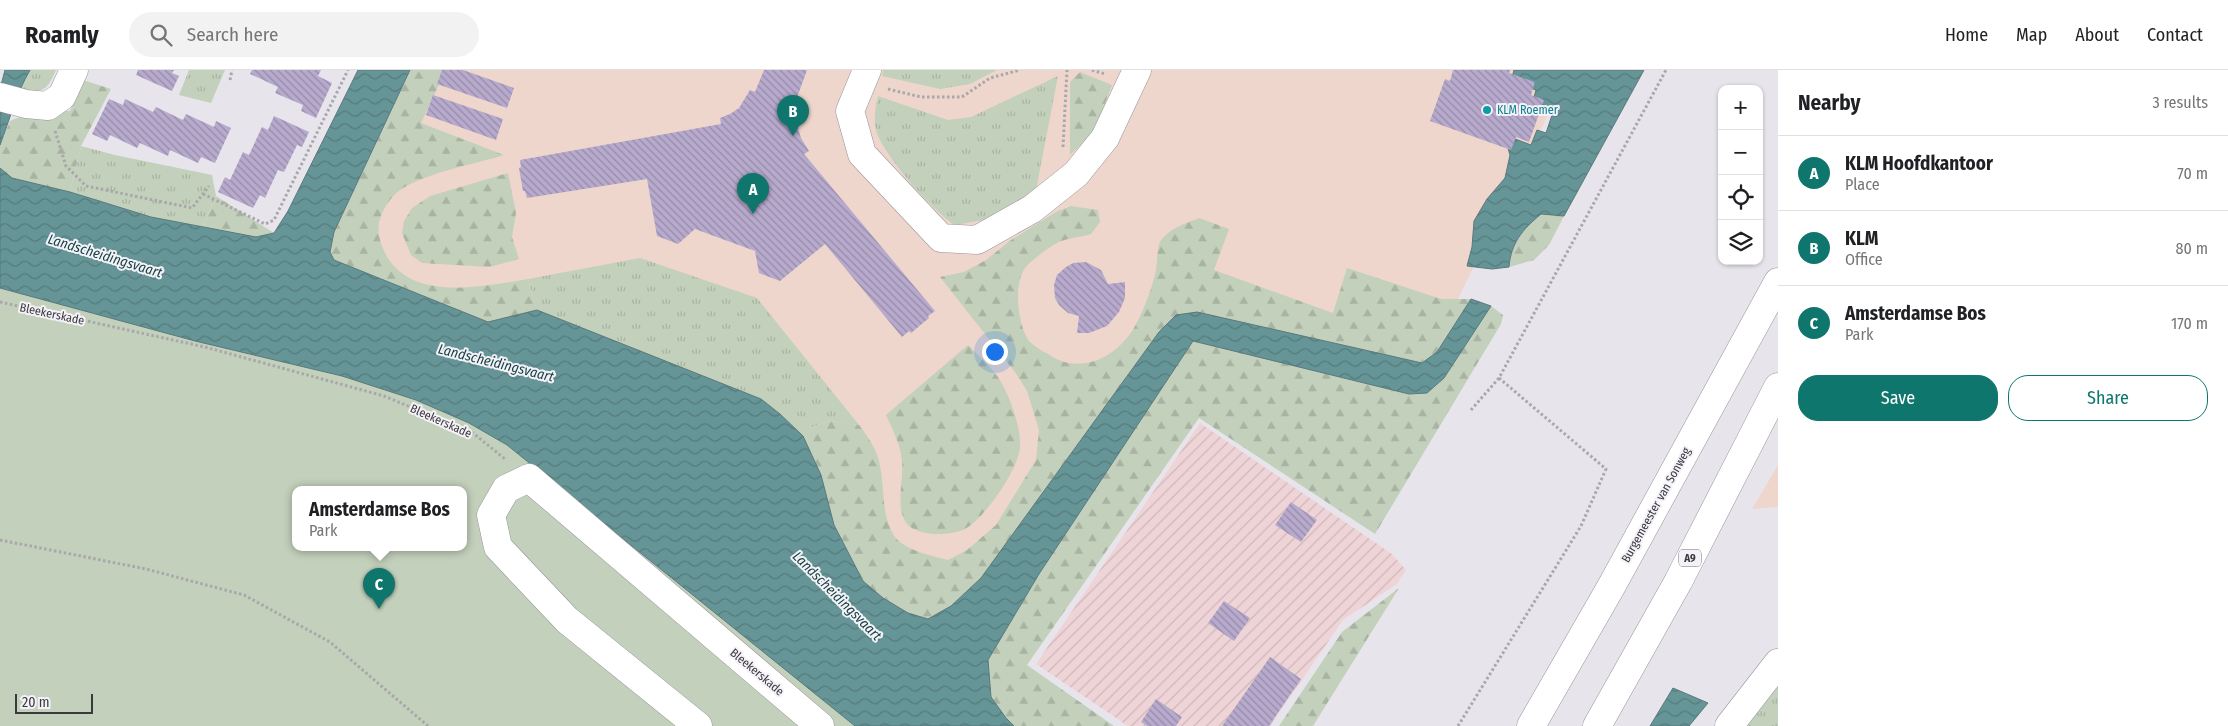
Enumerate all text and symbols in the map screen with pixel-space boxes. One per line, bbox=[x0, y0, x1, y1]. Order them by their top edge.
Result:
search box bbox=[129, 12, 479, 57]
text: Roamly bbox=[25, 21, 99, 49]
icon: search bbox=[147, 21, 175, 49]
text: Search here bbox=[187, 23, 278, 46]
text: Home bbox=[1945, 24, 1988, 46]
text: Map bbox=[2016, 24, 2047, 46]
text: About bbox=[2075, 24, 2119, 46]
text: Contact bbox=[2147, 24, 2203, 46]
map controls bbox=[1718, 85, 1763, 265]
button: + bbox=[1718, 85, 1763, 130]
text: Nearby bbox=[1798, 90, 1860, 116]
text: 3 results bbox=[2152, 93, 2208, 112]
pin: B bbox=[777, 95, 809, 136]
place label: KLM Roemer bbox=[1497, 103, 1559, 117]
marker: KLM Roemer bbox=[1481, 104, 1493, 116]
button: − bbox=[1718, 130, 1763, 175]
text: KLM Hoofdkantoor bbox=[1845, 152, 1993, 175]
text: A bbox=[1810, 164, 1818, 183]
text: 70 m bbox=[2177, 164, 2208, 183]
pin: A bbox=[737, 173, 769, 214]
button: locate bbox=[1718, 175, 1763, 220]
text: Place bbox=[1845, 175, 1880, 194]
button: layers bbox=[1718, 220, 1763, 265]
text: KLM bbox=[1845, 227, 1878, 250]
water label: Landscheidingsvaart bbox=[46, 231, 165, 282]
text: B bbox=[1810, 239, 1818, 258]
text: 80 m bbox=[2176, 239, 2208, 258]
text: Office bbox=[1845, 250, 1883, 269]
street label: Bleekerskade bbox=[18, 300, 86, 328]
text: Amsterdamse Bos bbox=[1845, 302, 1986, 325]
text: C bbox=[1810, 314, 1818, 333]
text: 170 m bbox=[2171, 314, 2208, 333]
text: Park bbox=[1845, 325, 1873, 344]
your location bbox=[982, 339, 1008, 365]
water label: Landscheidingsvaart bbox=[436, 340, 556, 386]
button: Save bbox=[1798, 375, 1998, 421]
button: Share bbox=[2008, 375, 2208, 421]
street label: Bleekerskade bbox=[408, 401, 474, 441]
street label: Burgemeester van Sonweg bbox=[1619, 445, 1694, 565]
popup bbox=[292, 486, 467, 551]
text: Amsterdamse Bos bbox=[309, 498, 450, 521]
text: Park bbox=[309, 521, 338, 540]
water label: Landscheidingsvaart bbox=[789, 548, 885, 644]
road number: A9 bbox=[1679, 549, 1701, 566]
pin: C bbox=[363, 568, 395, 609]
street label: Bleekerskade bbox=[727, 646, 787, 699]
scale bar bbox=[15, 691, 92, 714]
text: 20 m bbox=[22, 694, 50, 711]

